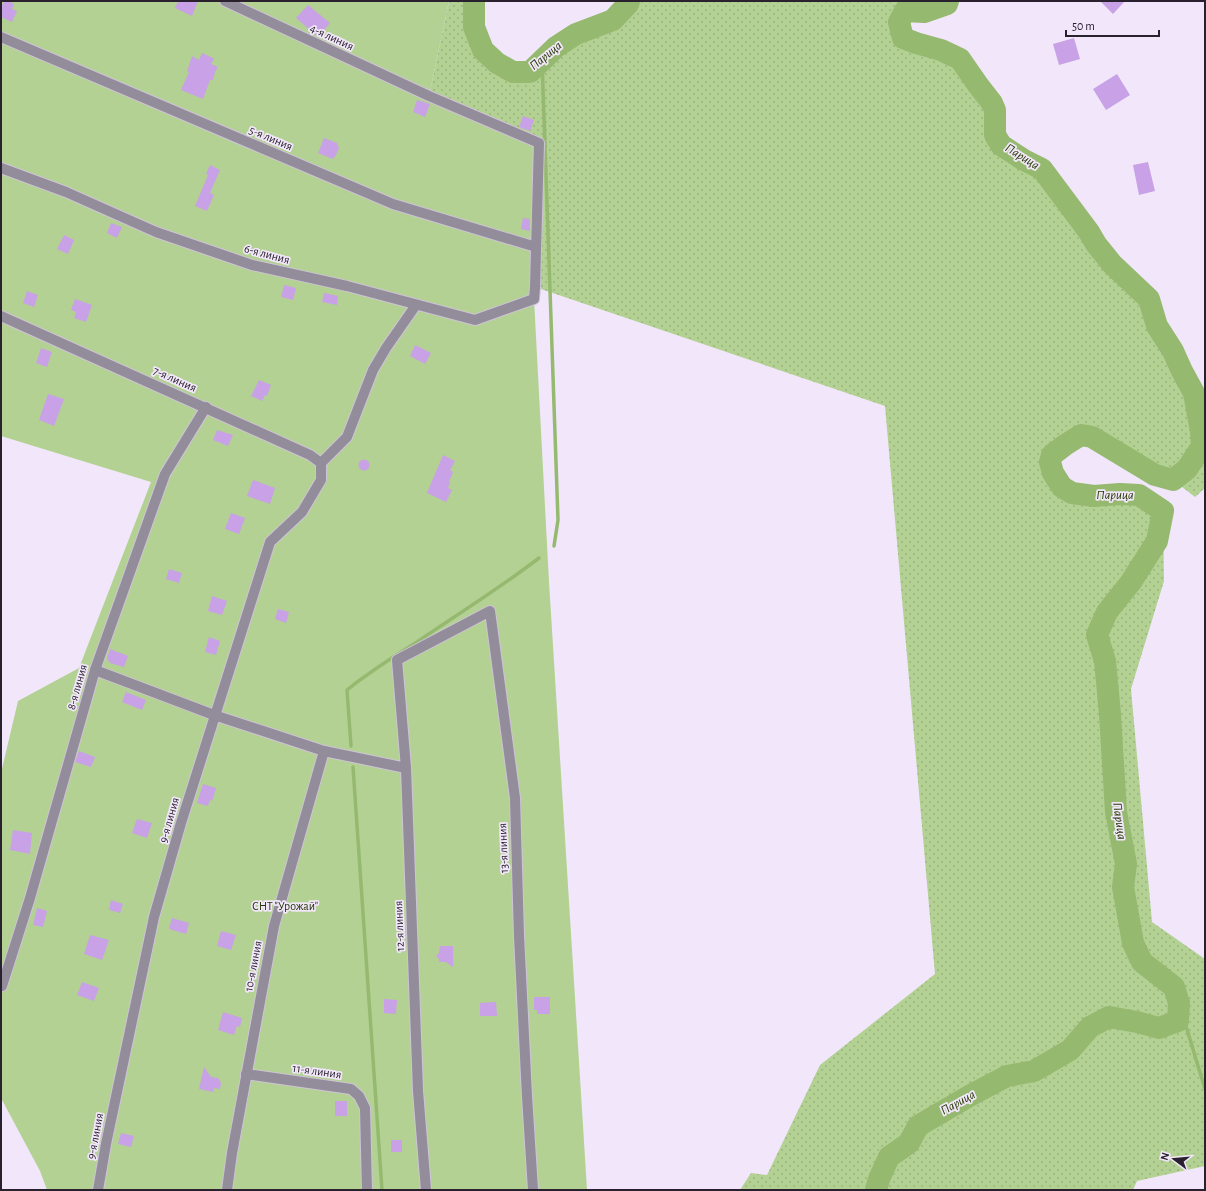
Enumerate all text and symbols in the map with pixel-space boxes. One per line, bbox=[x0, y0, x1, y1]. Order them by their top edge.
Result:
scale bar bbox=[1066, 12, 1159, 38]
text: 50 m bbox=[1072, 20, 1095, 32]
street label: 4-я линия bbox=[308, 22, 356, 52]
water label: Парица bbox=[527, 39, 565, 73]
street label: 5-я линия bbox=[247, 123, 295, 153]
water label: Парица bbox=[1003, 142, 1042, 173]
street label: 6-я линия bbox=[243, 242, 291, 266]
street label: 7-я линия bbox=[152, 364, 198, 394]
water label: Парица bbox=[1096, 489, 1134, 502]
street label: 8-я линия bbox=[65, 663, 89, 711]
street label: 9-я линия bbox=[157, 796, 181, 844]
water label: Парица bbox=[1110, 802, 1128, 841]
street label: 13-я линия bbox=[496, 823, 510, 873]
park label: СНТ "Урожай" bbox=[252, 900, 318, 912]
street label: 12-я линия bbox=[392, 901, 406, 951]
street label: 10-я линия bbox=[242, 940, 264, 992]
street label: 11-я линия bbox=[292, 1062, 342, 1080]
water label: Парица bbox=[939, 1088, 978, 1118]
street label: 9-я линия bbox=[85, 1112, 105, 1160]
north arrow bbox=[1154, 1139, 1194, 1179]
text: N bbox=[1159, 1151, 1171, 1162]

